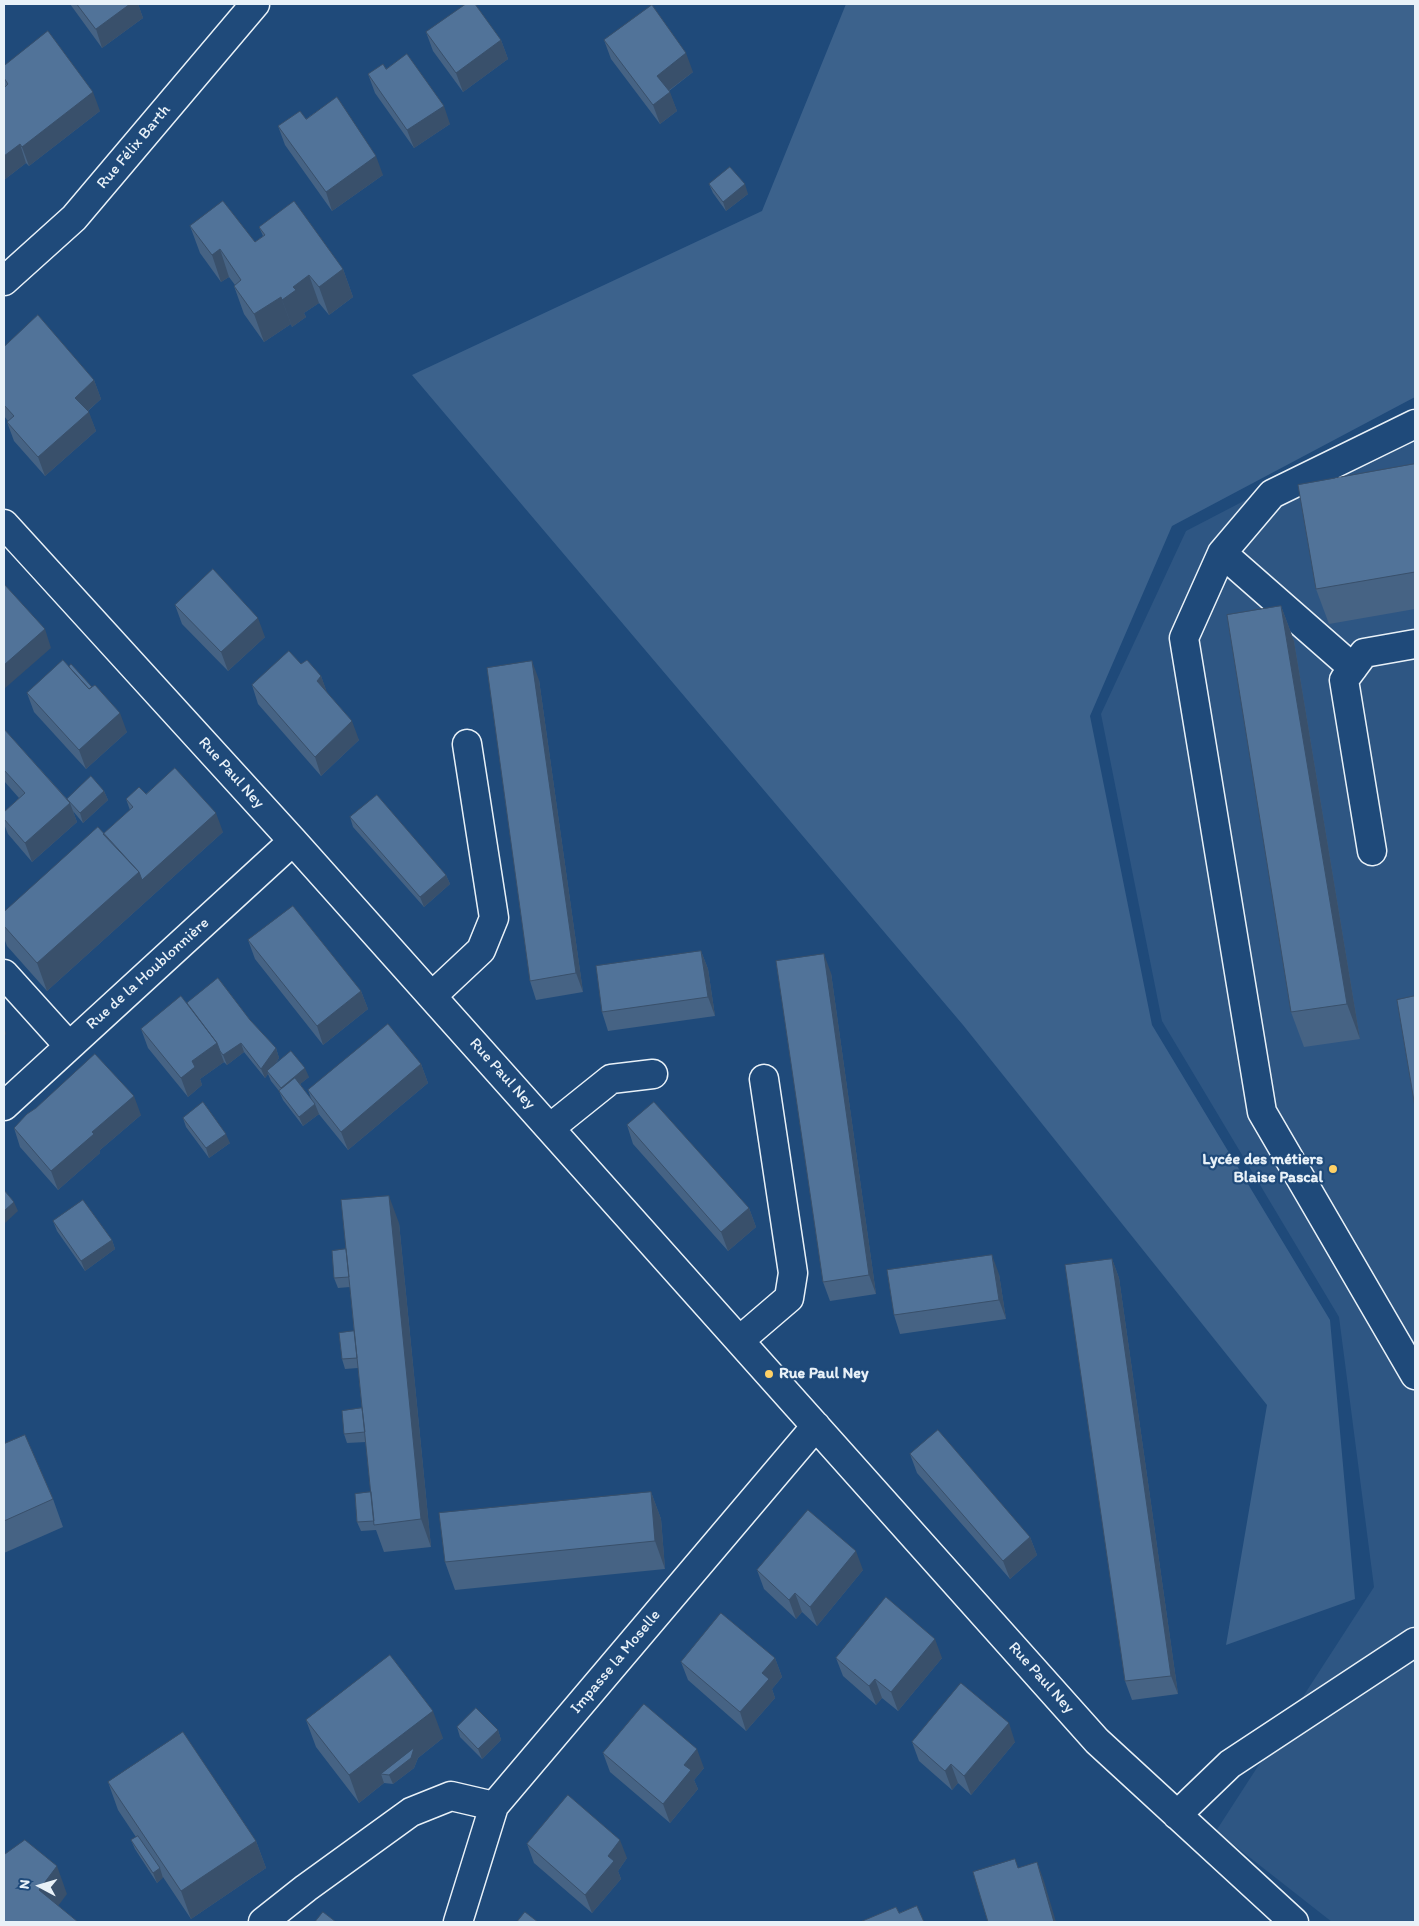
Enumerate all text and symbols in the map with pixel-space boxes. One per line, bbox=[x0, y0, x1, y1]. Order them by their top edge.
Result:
street label: Rue Félix Barth bbox=[93, 101, 175, 193]
street label: Rue Paul Ney bbox=[194, 733, 268, 813]
street label: Rue de la Houblonnière bbox=[83, 914, 213, 1034]
street label: Rue Paul Ney bbox=[465, 1034, 539, 1114]
place label: Lycée des métiers Blaise Pascal bbox=[1202, 1150, 1323, 1188]
marker: Lycée des métiers Blaise Pascal bbox=[1327, 1163, 1339, 1175]
place label: Rue Paul Ney bbox=[779, 1364, 868, 1384]
marker: Rue Paul Ney bbox=[763, 1368, 775, 1380]
street label: Impasse la Moselle bbox=[567, 1606, 665, 1718]
street label: Rue Paul Ney bbox=[1004, 1638, 1078, 1718]
north arrow bbox=[15, 1861, 65, 1911]
text: N bbox=[16, 1879, 34, 1890]

